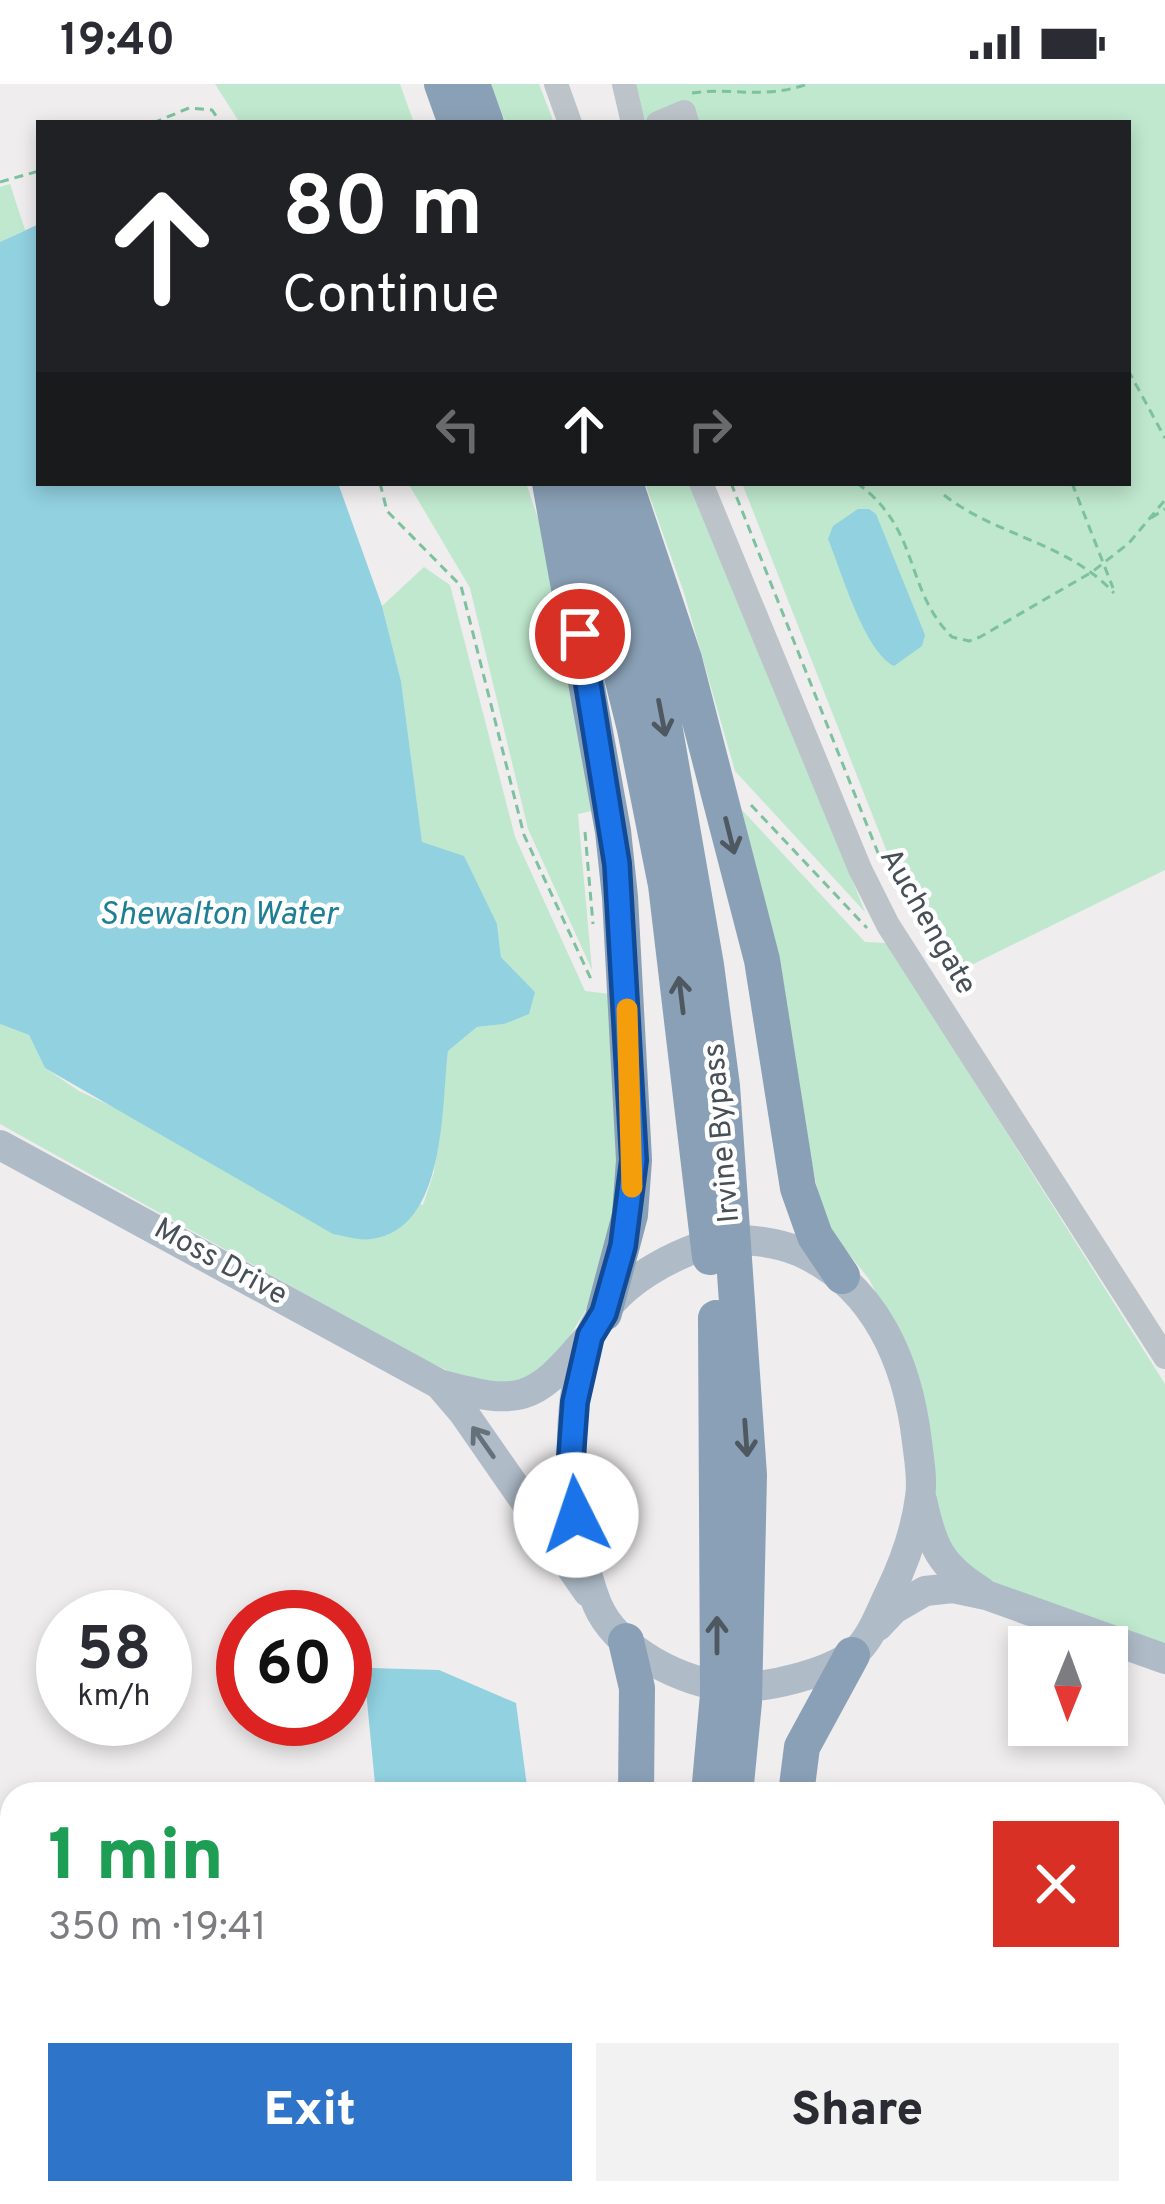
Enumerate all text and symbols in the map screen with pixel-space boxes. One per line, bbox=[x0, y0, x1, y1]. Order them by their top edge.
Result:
text: 19:40 bbox=[60, 14, 175, 71]
text: 80 m bbox=[282, 159, 483, 265]
icon: ahead bbox=[84, 168, 240, 324]
text: Continue bbox=[282, 263, 499, 332]
icon: left bbox=[425, 396, 491, 462]
icon: ahead bbox=[551, 396, 617, 462]
icon: right bbox=[677, 396, 743, 462]
pin bbox=[529, 583, 631, 685]
icon: arrive bbox=[547, 601, 613, 667]
one-way arrow bbox=[652, 698, 675, 737]
one-way arrow bbox=[720, 817, 742, 855]
street label: Auchengate bbox=[870, 842, 984, 1002]
water label: Shewalton Water bbox=[99, 895, 340, 937]
one-way arrow bbox=[670, 976, 692, 1015]
street label: Irvine Bypass bbox=[697, 1042, 749, 1224]
street label: Moss Drive bbox=[147, 1211, 293, 1315]
one-way arrow bbox=[735, 1418, 758, 1457]
one-way arrow bbox=[471, 1426, 496, 1459]
position arrow bbox=[513, 1452, 639, 1578]
speed limit sign: 60 bbox=[216, 1590, 372, 1746]
text: 58 bbox=[77, 1615, 151, 1691]
one-way arrow bbox=[706, 1616, 728, 1655]
north arrow bbox=[1008, 1626, 1128, 1746]
map controls bbox=[1008, 1626, 1128, 1746]
text: km/h bbox=[78, 1679, 150, 1716]
text: 1 min bbox=[48, 1814, 224, 1906]
button: close bbox=[993, 1821, 1119, 1947]
text: 350 m · 19:41 bbox=[48, 1905, 267, 1954]
button: Exit bbox=[48, 2043, 572, 2181]
button: Share bbox=[596, 2043, 1119, 2181]

